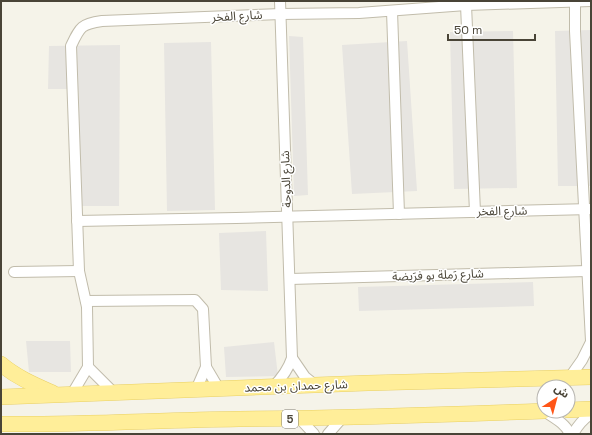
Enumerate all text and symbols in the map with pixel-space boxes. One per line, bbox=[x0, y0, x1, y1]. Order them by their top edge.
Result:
street label: شارع الفخر bbox=[210, 7, 263, 26]
scale bar bbox=[448, 16, 535, 42]
text: 50 m bbox=[454, 22, 482, 38]
street label: شارع الدوحة bbox=[277, 150, 296, 208]
street label: شارع الفخر bbox=[475, 203, 528, 220]
street label: شارع رَملة بو فرَيضة bbox=[392, 265, 484, 286]
street label: شارع حمدان بن محمد bbox=[244, 376, 348, 397]
north arrow bbox=[536, 379, 576, 419]
text: ش bbox=[552, 381, 572, 401]
road number: 5 bbox=[282, 410, 298, 428]

